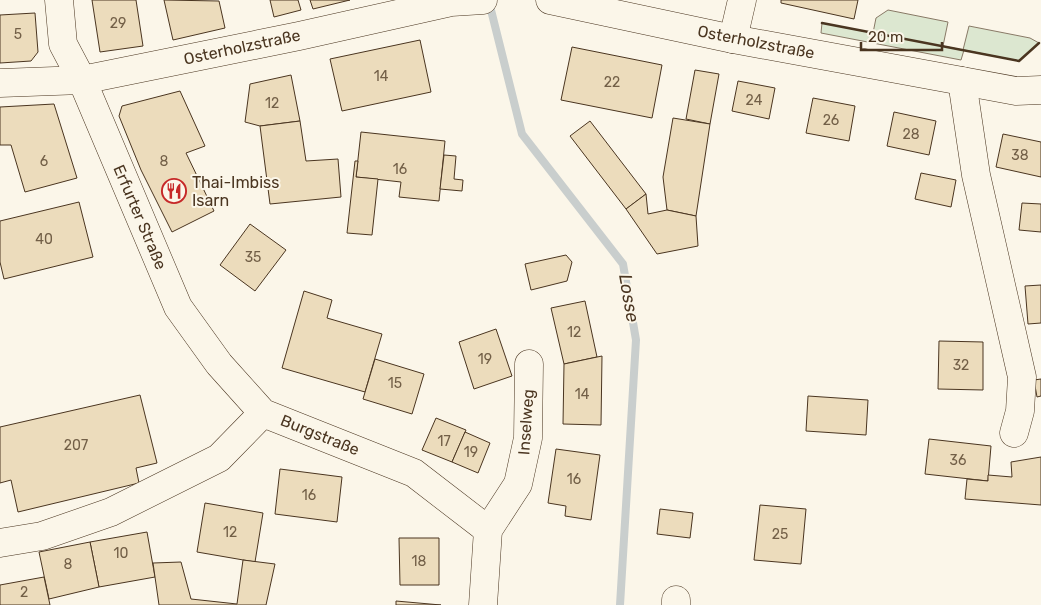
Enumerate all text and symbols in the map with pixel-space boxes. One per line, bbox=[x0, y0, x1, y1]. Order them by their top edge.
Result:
house number: 29 bbox=[110, 15, 126, 32]
scale bar bbox=[861, 20, 942, 52]
street label: Osterholzstraße bbox=[696, 21, 816, 63]
street label: Osterholzstraße bbox=[182, 25, 302, 69]
house number: 5 bbox=[14, 26, 22, 43]
text: 20 m bbox=[868, 28, 903, 46]
house number: 14 bbox=[374, 68, 389, 85]
house number: 22 bbox=[604, 74, 620, 91]
house number: 24 bbox=[746, 92, 763, 109]
house number: 12 bbox=[265, 95, 279, 112]
house number: 26 bbox=[823, 112, 839, 129]
house number: 28 bbox=[902, 126, 920, 143]
house number: 38 bbox=[1011, 147, 1029, 164]
house number: 6 bbox=[40, 153, 48, 170]
house number: 8 bbox=[160, 153, 169, 170]
house number: 16 bbox=[393, 161, 407, 178]
street label: Erfurter Straße bbox=[109, 162, 171, 272]
place label: Thai-Imbiss Isarn bbox=[192, 173, 279, 210]
restaurant icon: Thai-Imbiss Isarn bbox=[161, 178, 187, 204]
house number: 40 bbox=[35, 231, 53, 248]
house number: 35 bbox=[245, 249, 261, 266]
water label: Losse bbox=[614, 272, 644, 324]
house number: 12 bbox=[567, 324, 581, 341]
house number: 19 bbox=[478, 351, 492, 368]
house number: 32 bbox=[953, 357, 969, 374]
house number: 15 bbox=[388, 375, 402, 392]
house number: 14 bbox=[575, 386, 590, 403]
street label: Inselweg bbox=[514, 388, 538, 456]
street label: Burgstraße bbox=[278, 411, 362, 459]
house number: 17 bbox=[437, 433, 451, 450]
house number: 207 bbox=[64, 437, 88, 454]
house number: 19 bbox=[464, 444, 478, 461]
house number: 36 bbox=[950, 452, 966, 469]
house number: 16 bbox=[567, 471, 581, 488]
house number: 16 bbox=[302, 487, 316, 504]
house number: 12 bbox=[223, 524, 237, 541]
house number: 25 bbox=[772, 526, 788, 543]
house number: 10 bbox=[114, 545, 129, 562]
house number: 18 bbox=[412, 553, 427, 570]
house number: 8 bbox=[64, 556, 73, 573]
house number: 2 bbox=[20, 584, 28, 601]

